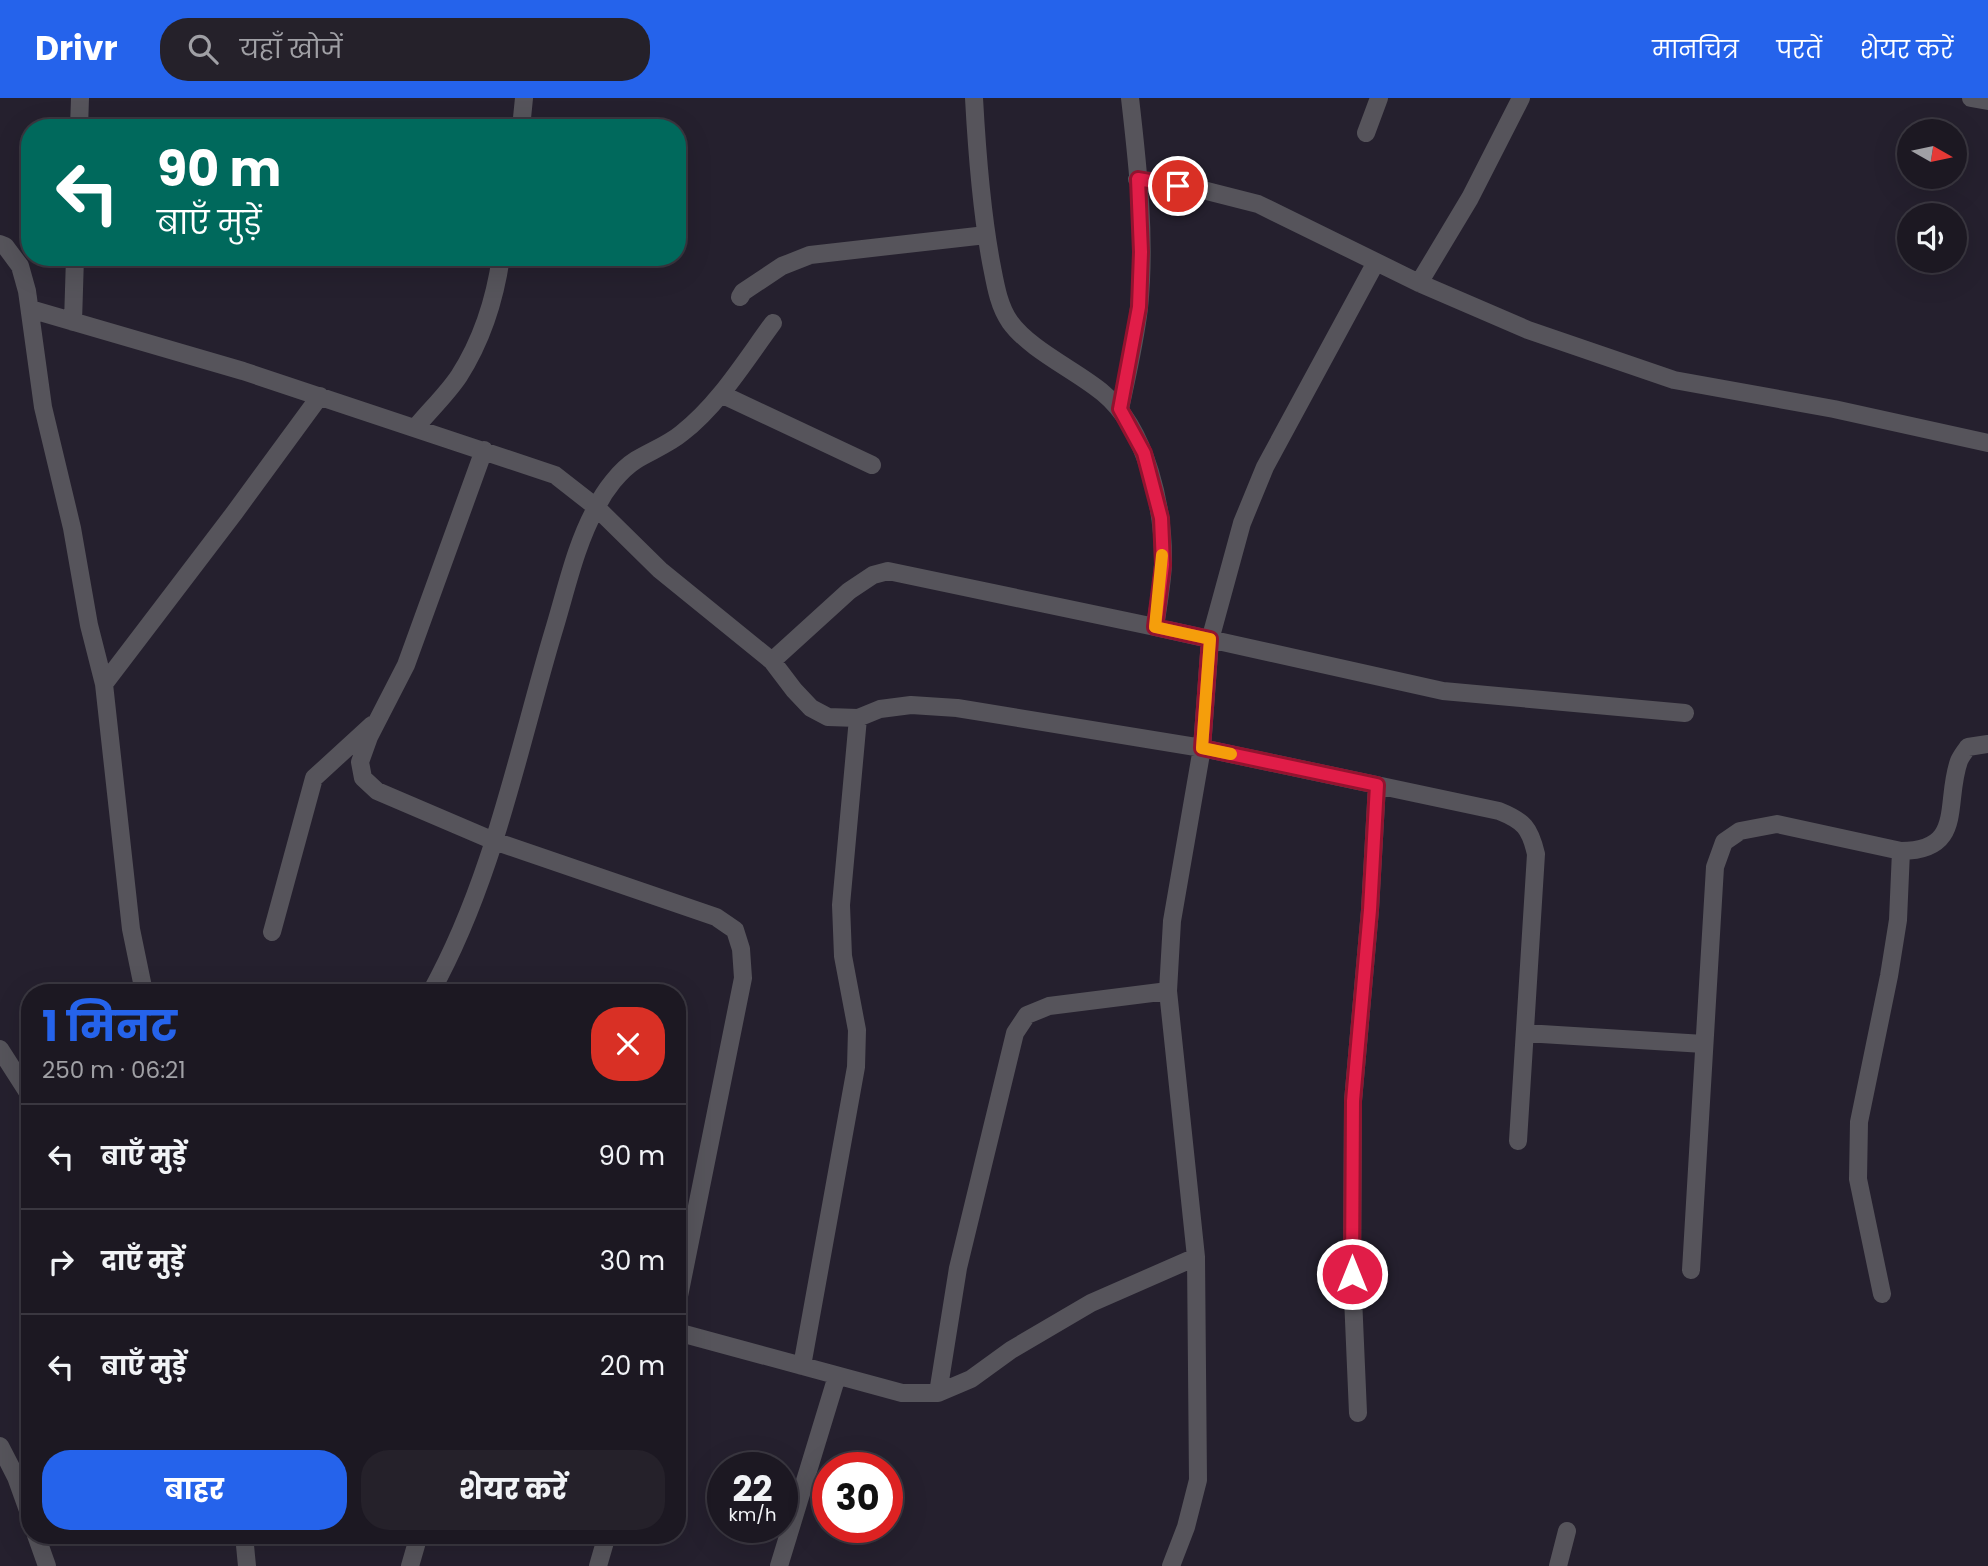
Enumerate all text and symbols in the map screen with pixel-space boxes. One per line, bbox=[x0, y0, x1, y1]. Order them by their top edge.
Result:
search box bbox=[160, 18, 650, 81]
text: Drivr bbox=[35, 25, 118, 72]
icon: search bbox=[184, 30, 222, 68]
text: यहाँ खोजें bbox=[240, 31, 342, 67]
text: मानचित्र bbox=[1652, 33, 1739, 66]
text: परतें bbox=[1777, 33, 1822, 66]
text: शेयर करें bbox=[1860, 33, 1953, 66]
north arrow bbox=[1897, 119, 1967, 189]
map controls bbox=[1897, 119, 1967, 273]
text: 90 m bbox=[157, 135, 281, 203]
icon: left bbox=[42, 147, 133, 238]
pin bbox=[1148, 156, 1208, 216]
icon: arrive bbox=[1159, 167, 1197, 205]
text: बाएँ मुड़ें bbox=[157, 200, 261, 245]
button: sound bbox=[1897, 203, 1967, 273]
text: 1 मिनट bbox=[42, 997, 177, 1056]
button: close bbox=[591, 1007, 665, 1081]
text: 250 m · 06:21 bbox=[42, 1054, 186, 1086]
icon: left bbox=[42, 1138, 80, 1176]
text: बाएँ मुड़ें bbox=[101, 1138, 186, 1174]
text: 90 m bbox=[599, 1138, 665, 1174]
position arrow bbox=[1315, 1237, 1389, 1311]
icon: right bbox=[42, 1243, 80, 1281]
text: दाएँ मुड़ें bbox=[101, 1243, 184, 1279]
text: 30 m bbox=[600, 1243, 665, 1279]
icon: left bbox=[42, 1348, 80, 1386]
text: बाएँ मुड़ें bbox=[101, 1348, 186, 1384]
text: 20 m bbox=[600, 1348, 665, 1384]
button: बाहर bbox=[42, 1450, 347, 1530]
button: शेयर करें bbox=[361, 1450, 665, 1530]
speed limit sign: 30 bbox=[812, 1452, 903, 1543]
text: 22 bbox=[733, 1464, 772, 1513]
text: km/h bbox=[729, 1502, 776, 1527]

